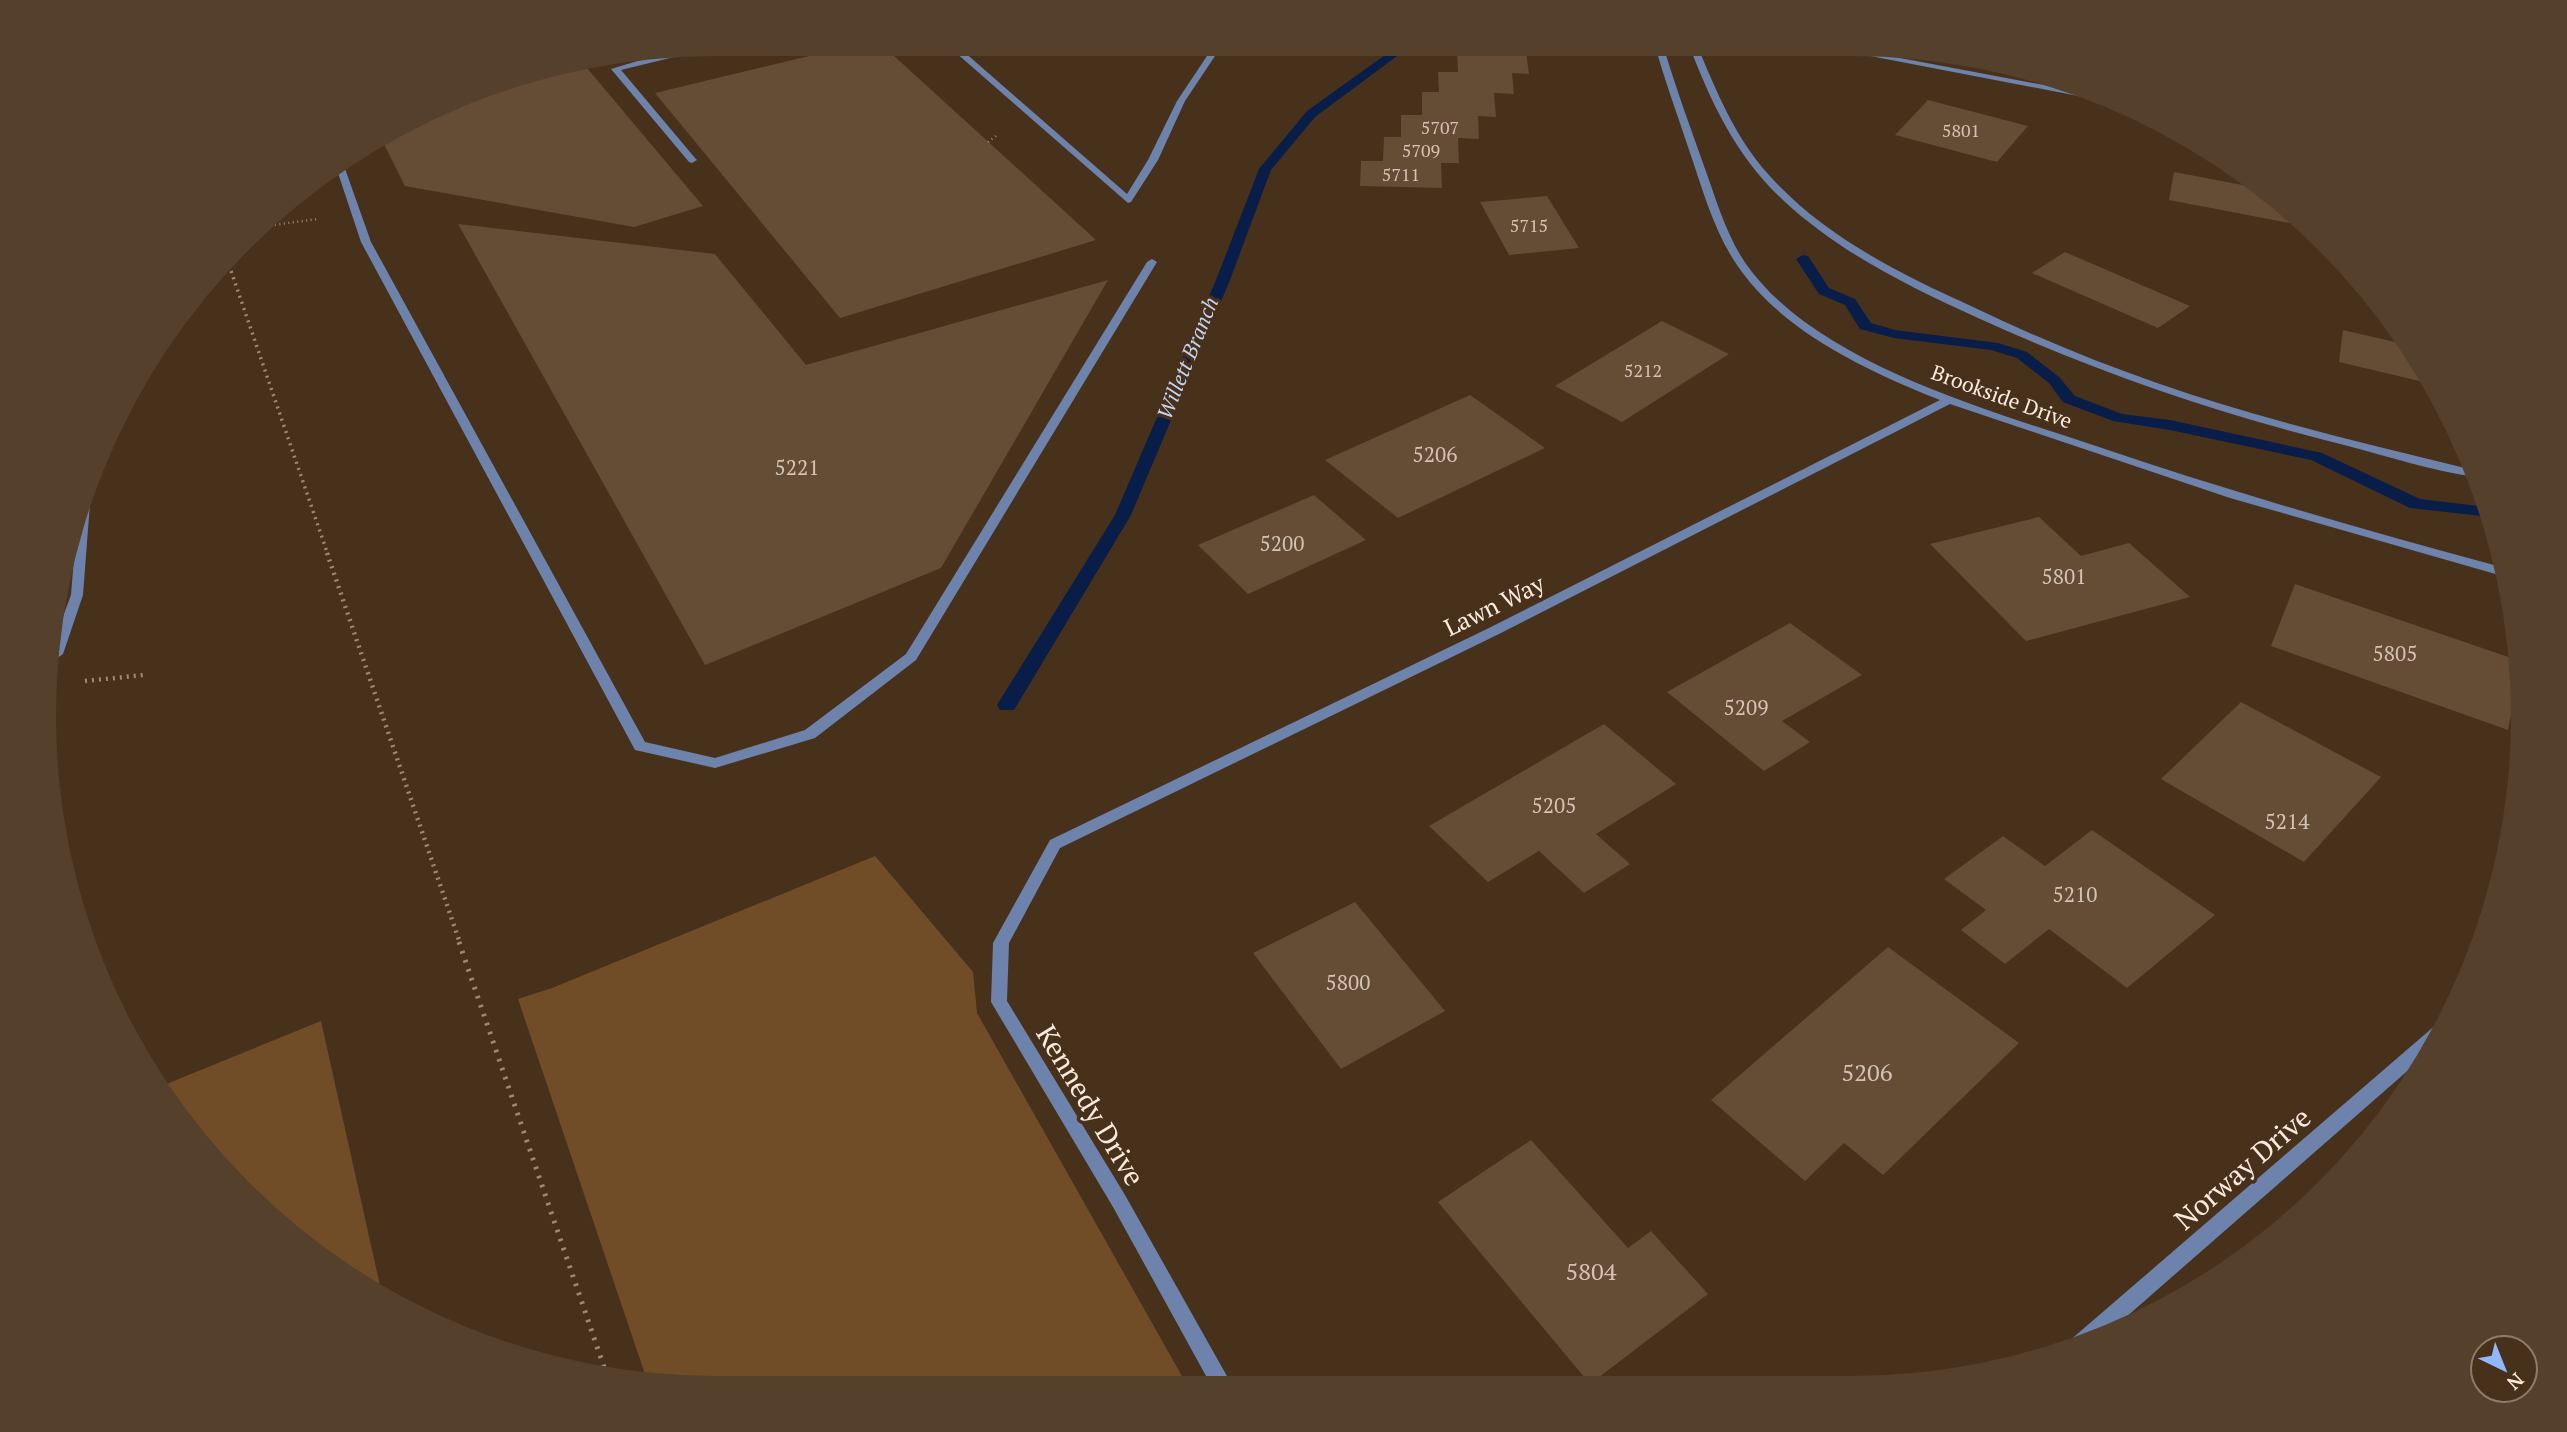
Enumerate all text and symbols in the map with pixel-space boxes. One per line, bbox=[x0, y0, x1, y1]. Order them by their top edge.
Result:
house number: 5707 bbox=[1421, 115, 1459, 139]
house number: 5801 bbox=[1942, 118, 1980, 142]
house number: 5709 bbox=[1402, 138, 1440, 162]
house number: 5711 bbox=[1382, 162, 1420, 186]
house number: 5715 bbox=[1510, 213, 1548, 237]
water label: Willett Branch bbox=[1150, 293, 1224, 423]
house number: 5212 bbox=[1624, 358, 1662, 382]
street label: Brookside Drive bbox=[1928, 358, 2076, 434]
house number: 5206 bbox=[1413, 440, 1457, 468]
house number: 5221 bbox=[775, 453, 819, 481]
house number: 5200 bbox=[1260, 529, 1304, 557]
house number: 5801 bbox=[2042, 562, 2086, 590]
street label: Lawn Way bbox=[1438, 567, 1550, 643]
house number: 5805 bbox=[2373, 639, 2417, 667]
house number: 5209 bbox=[1724, 693, 1768, 721]
house number: 5205 bbox=[1532, 791, 1576, 819]
house number: 5214 bbox=[2265, 807, 2310, 835]
house number: 5210 bbox=[2053, 880, 2097, 908]
house number: 5800 bbox=[1326, 968, 1370, 996]
street label: Kennedy Drive bbox=[1028, 1018, 1154, 1192]
house number: 5206 bbox=[1841, 1056, 1893, 1088]
street label: Norway Drive bbox=[2166, 1099, 2318, 1237]
house number: 5804 bbox=[1565, 1255, 1617, 1287]
north arrow bbox=[2469, 1334, 2539, 1404]
text: N bbox=[2502, 1368, 2530, 1396]

